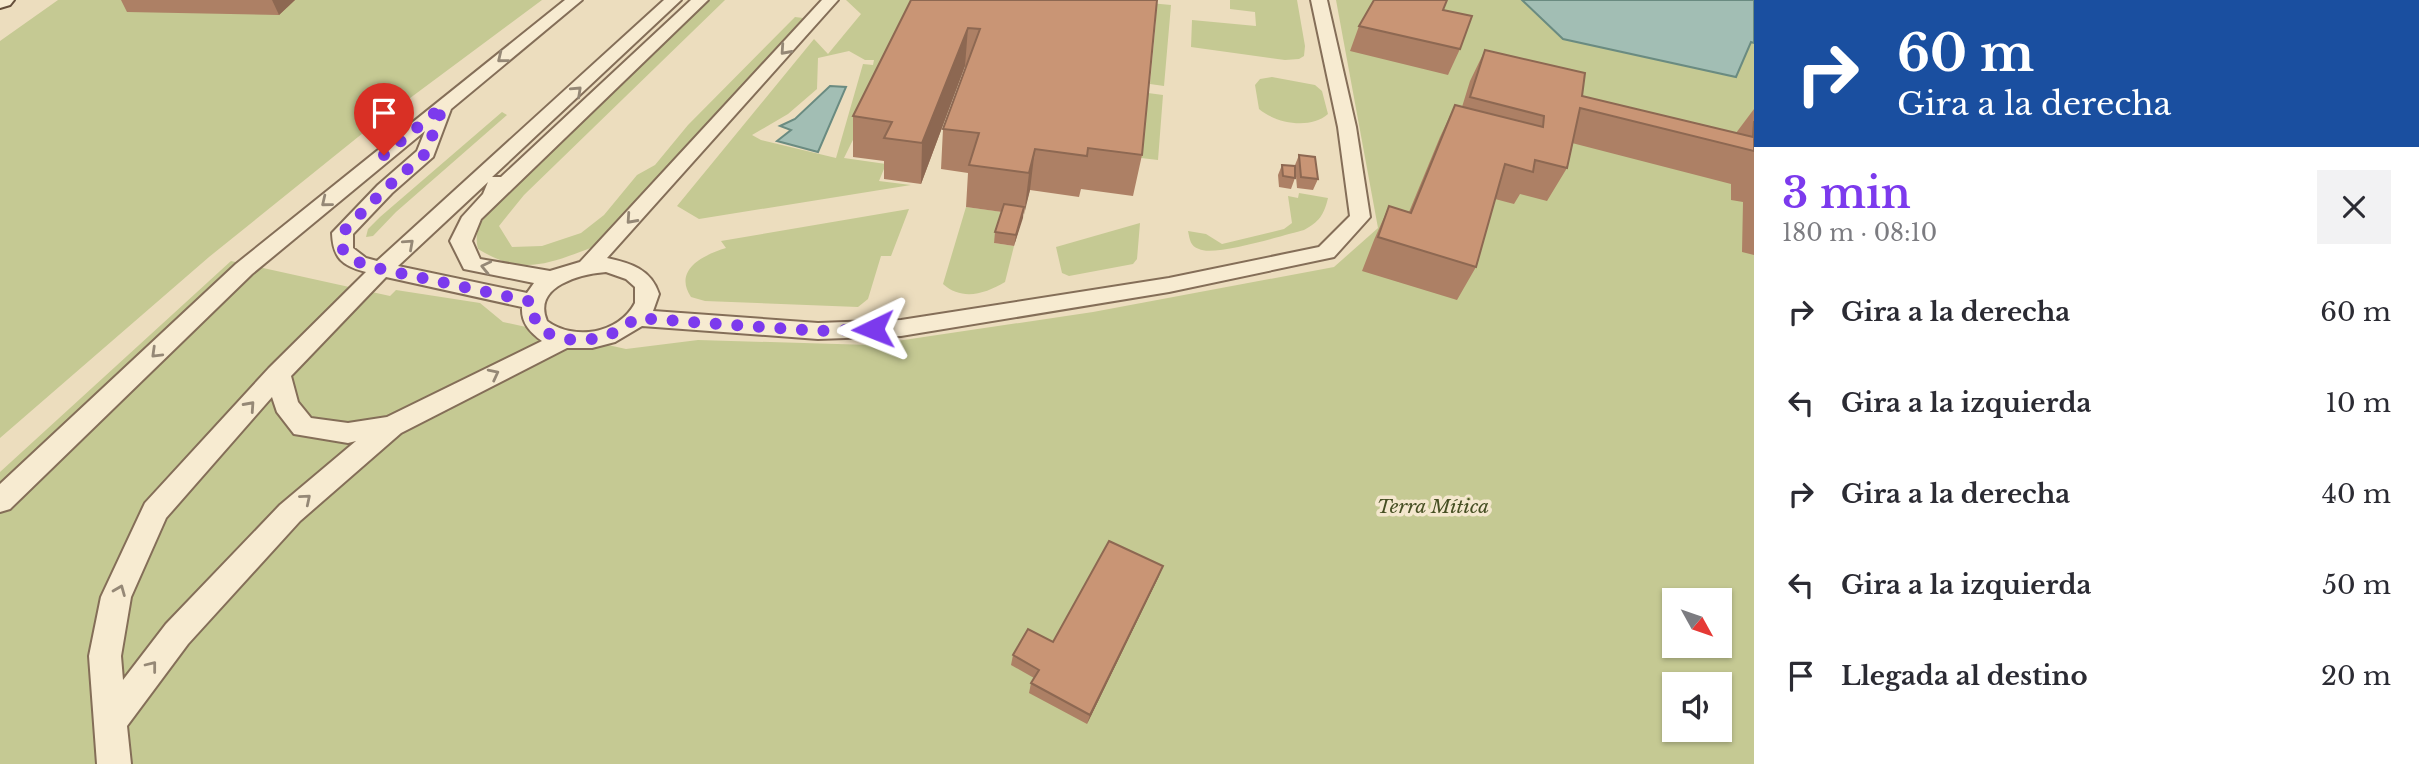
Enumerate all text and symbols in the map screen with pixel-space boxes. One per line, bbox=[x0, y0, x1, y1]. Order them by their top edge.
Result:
text: 60 m bbox=[1897, 23, 2034, 84]
icon: right bbox=[1782, 28, 1873, 119]
one-way arrow bbox=[780, 42, 793, 55]
one-way arrow bbox=[498, 50, 511, 62]
pin bbox=[354, 83, 414, 155]
text: Gira a la derecha bbox=[1897, 84, 2171, 124]
one-way arrow bbox=[569, 86, 582, 99]
icon: arrive bbox=[365, 94, 403, 132]
text: 3 min bbox=[1782, 167, 1911, 219]
button: close bbox=[2317, 170, 2391, 244]
one-way arrow bbox=[321, 194, 334, 206]
one-way arrow bbox=[627, 211, 640, 224]
text: 180 m · 08:10 bbox=[1782, 219, 1937, 247]
one-way arrow bbox=[401, 240, 414, 252]
one-way arrow bbox=[480, 260, 492, 275]
position arrow bbox=[836, 292, 910, 366]
icon: right bbox=[1782, 293, 1820, 331]
text: Gira a la derecha bbox=[1841, 296, 2070, 328]
text: 60 m bbox=[2320, 296, 2391, 328]
one-way arrow bbox=[151, 344, 164, 357]
one-way arrow bbox=[487, 369, 499, 383]
icon: left bbox=[1782, 384, 1820, 422]
text: Gira a la izquierda bbox=[1841, 387, 2091, 419]
text: 10 m bbox=[2325, 387, 2391, 419]
one-way arrow bbox=[242, 401, 254, 414]
icon: right bbox=[1782, 475, 1820, 513]
text: Gira a la derecha bbox=[1841, 478, 2070, 510]
text: 40 m bbox=[2322, 478, 2391, 510]
one-way arrow bbox=[297, 495, 310, 507]
park label: Terra Mítica bbox=[1377, 495, 1489, 518]
icon: left bbox=[1782, 566, 1820, 604]
text: Gira a la izquierda bbox=[1841, 569, 2091, 601]
text: 50 m bbox=[2322, 569, 2391, 601]
one-way arrow bbox=[112, 584, 126, 597]
north arrow bbox=[1662, 588, 1732, 658]
map controls bbox=[1662, 588, 1732, 742]
icon: arrive bbox=[1782, 657, 1820, 695]
text: Llegada al destino bbox=[1841, 660, 2088, 692]
text: 20 m bbox=[2321, 660, 2391, 692]
one-way arrow bbox=[144, 662, 157, 674]
button: sound bbox=[1662, 672, 1732, 742]

